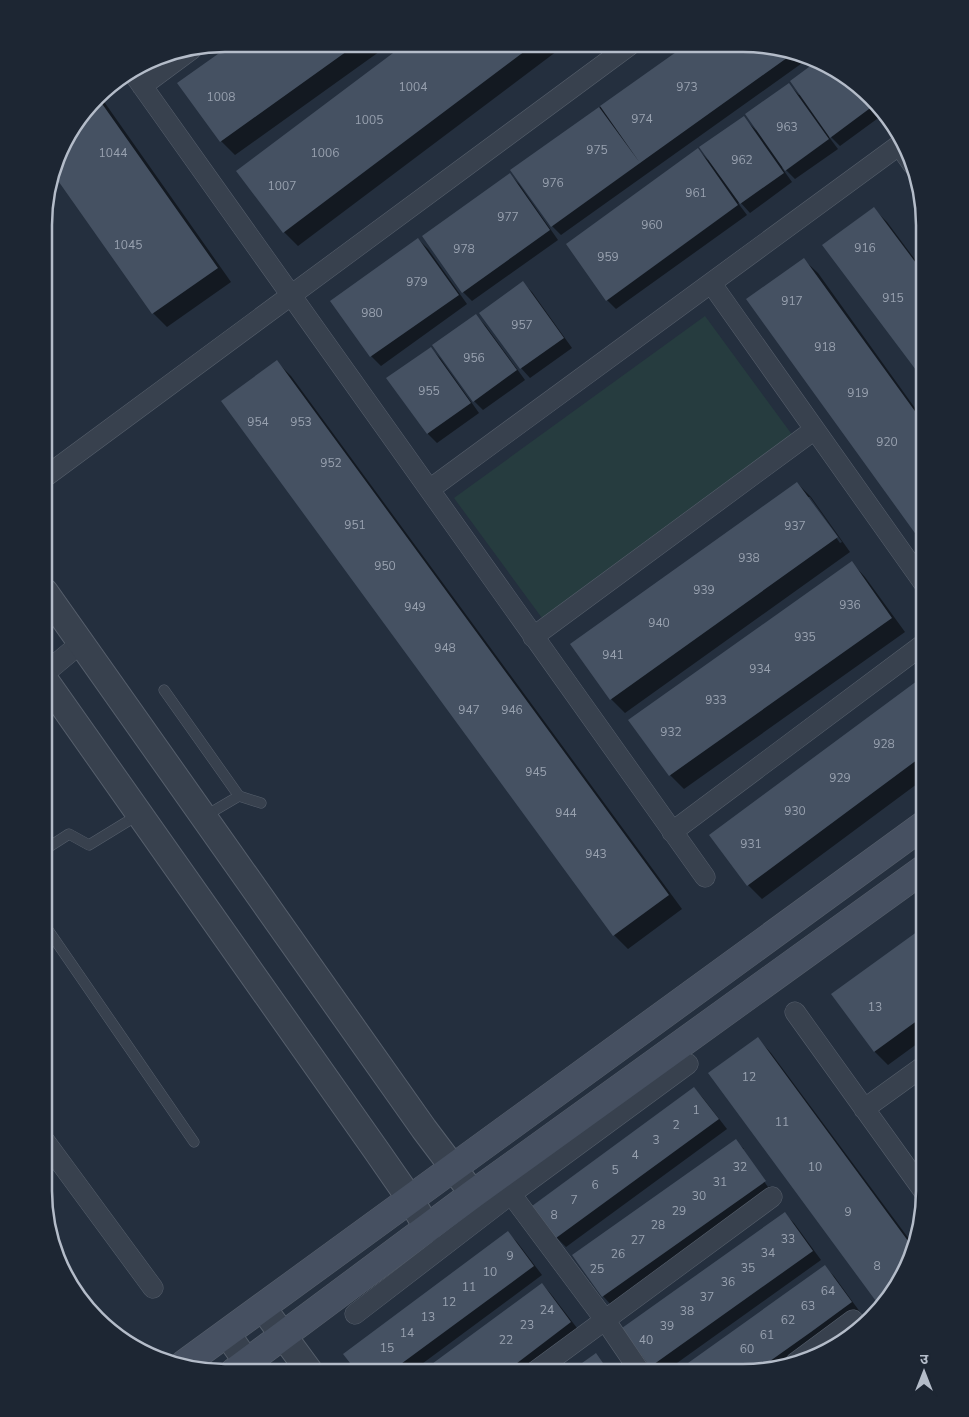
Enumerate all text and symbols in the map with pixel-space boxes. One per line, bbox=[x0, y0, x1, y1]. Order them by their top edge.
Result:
house number: 1004 bbox=[399, 79, 427, 95]
house number: 973 bbox=[676, 79, 698, 95]
house number: 1008 bbox=[207, 89, 235, 105]
house number: 974 bbox=[631, 111, 653, 127]
house number: 1005 bbox=[355, 112, 383, 128]
house number: 963 bbox=[776, 119, 798, 135]
house number: 975 bbox=[586, 142, 608, 158]
house number: 1044 bbox=[99, 145, 127, 161]
house number: 1006 bbox=[311, 145, 339, 161]
house number: 962 bbox=[731, 152, 753, 168]
house number: 976 bbox=[542, 175, 564, 191]
house number: 1007 bbox=[268, 178, 296, 194]
house number: 961 bbox=[685, 185, 707, 201]
house number: 977 bbox=[497, 209, 519, 225]
house number: 960 bbox=[641, 217, 663, 233]
house number: 1045 bbox=[114, 237, 142, 253]
house number: 916 bbox=[854, 240, 876, 256]
house number: 978 bbox=[453, 241, 475, 257]
house number: 959 bbox=[597, 249, 619, 265]
house number: 979 bbox=[406, 274, 428, 290]
house number: 915 bbox=[882, 290, 904, 306]
house number: 917 bbox=[781, 293, 803, 309]
house number: 980 bbox=[361, 305, 383, 321]
house number: 957 bbox=[511, 317, 533, 333]
house number: 918 bbox=[814, 339, 836, 355]
house number: 956 bbox=[463, 350, 485, 366]
house number: 955 bbox=[418, 383, 440, 399]
house number: 919 bbox=[847, 385, 869, 401]
house number: 954 bbox=[247, 414, 269, 430]
house number: 953 bbox=[290, 414, 312, 430]
house number: 920 bbox=[876, 434, 898, 450]
house number: 952 bbox=[320, 455, 342, 471]
house number: 951 bbox=[344, 517, 366, 533]
house number: 937 bbox=[784, 518, 806, 534]
house number: 938 bbox=[738, 550, 760, 566]
house number: 950 bbox=[374, 558, 396, 574]
house number: 939 bbox=[693, 582, 715, 598]
house number: 936 bbox=[839, 597, 861, 613]
house number: 949 bbox=[404, 599, 426, 615]
house number: 940 bbox=[648, 615, 670, 631]
house number: 935 bbox=[794, 629, 816, 645]
house number: 948 bbox=[434, 640, 456, 656]
house number: 941 bbox=[602, 647, 624, 663]
house number: 934 bbox=[749, 661, 771, 677]
house number: 933 bbox=[705, 692, 727, 708]
house number: 947 bbox=[458, 702, 480, 718]
house number: 946 bbox=[501, 702, 523, 718]
house number: 932 bbox=[660, 724, 682, 740]
house number: 928 bbox=[873, 736, 895, 752]
house number: 945 bbox=[525, 764, 547, 780]
house number: 929 bbox=[829, 770, 851, 786]
house number: 930 bbox=[784, 803, 806, 819]
house number: 944 bbox=[555, 805, 577, 821]
house number: 931 bbox=[740, 836, 762, 852]
house number: 943 bbox=[585, 846, 607, 862]
house number: 13 bbox=[868, 999, 882, 1015]
house number: 12 bbox=[742, 1069, 756, 1085]
house number: 1 bbox=[692, 1102, 700, 1118]
house number: 11 bbox=[775, 1114, 789, 1130]
house number: 2 bbox=[672, 1117, 680, 1133]
house number: 3 bbox=[652, 1132, 660, 1148]
house number: 4 bbox=[631, 1147, 639, 1163]
house number: 32 bbox=[733, 1159, 747, 1175]
house number: 10 bbox=[808, 1159, 822, 1175]
house number: 5 bbox=[611, 1162, 619, 1178]
house number: 31 bbox=[713, 1174, 727, 1190]
house number: 6 bbox=[591, 1177, 599, 1193]
house number: 30 bbox=[692, 1188, 706, 1204]
house number: 7 bbox=[570, 1192, 578, 1208]
house number: 29 bbox=[672, 1203, 686, 1219]
house number: 9 bbox=[844, 1204, 852, 1220]
house number: 8 bbox=[550, 1207, 558, 1223]
house number: 28 bbox=[651, 1217, 665, 1233]
house number: 33 bbox=[781, 1231, 795, 1247]
house number: 27 bbox=[631, 1232, 645, 1248]
house number: 34 bbox=[761, 1245, 775, 1261]
house number: 26 bbox=[611, 1246, 625, 1262]
house number: 9 bbox=[506, 1248, 514, 1264]
house number: 8 bbox=[873, 1258, 881, 1274]
house number: 35 bbox=[741, 1260, 755, 1276]
house number: 25 bbox=[590, 1261, 604, 1277]
house number: 10 bbox=[483, 1264, 497, 1280]
house number: 36 bbox=[721, 1274, 735, 1290]
house number: 11 bbox=[462, 1279, 476, 1295]
house number: 64 bbox=[821, 1283, 835, 1299]
house number: 37 bbox=[700, 1289, 714, 1305]
house number: 12 bbox=[442, 1294, 456, 1310]
house number: 63 bbox=[801, 1298, 815, 1314]
house number: 24 bbox=[540, 1302, 554, 1318]
house number: 38 bbox=[680, 1303, 694, 1319]
house number: 13 bbox=[421, 1309, 435, 1325]
house number: 62 bbox=[781, 1312, 795, 1328]
house number: 23 bbox=[520, 1317, 534, 1333]
house number: 39 bbox=[660, 1318, 674, 1334]
house number: 14 bbox=[400, 1325, 414, 1341]
house number: 61 bbox=[760, 1327, 774, 1343]
house number: 22 bbox=[499, 1332, 513, 1348]
house number: 40 bbox=[639, 1332, 653, 1348]
house number: 15 bbox=[380, 1340, 394, 1356]
house number: 60 bbox=[740, 1341, 754, 1357]
north arrow bbox=[899, 1347, 949, 1397]
text: उ bbox=[920, 1350, 929, 1369]

